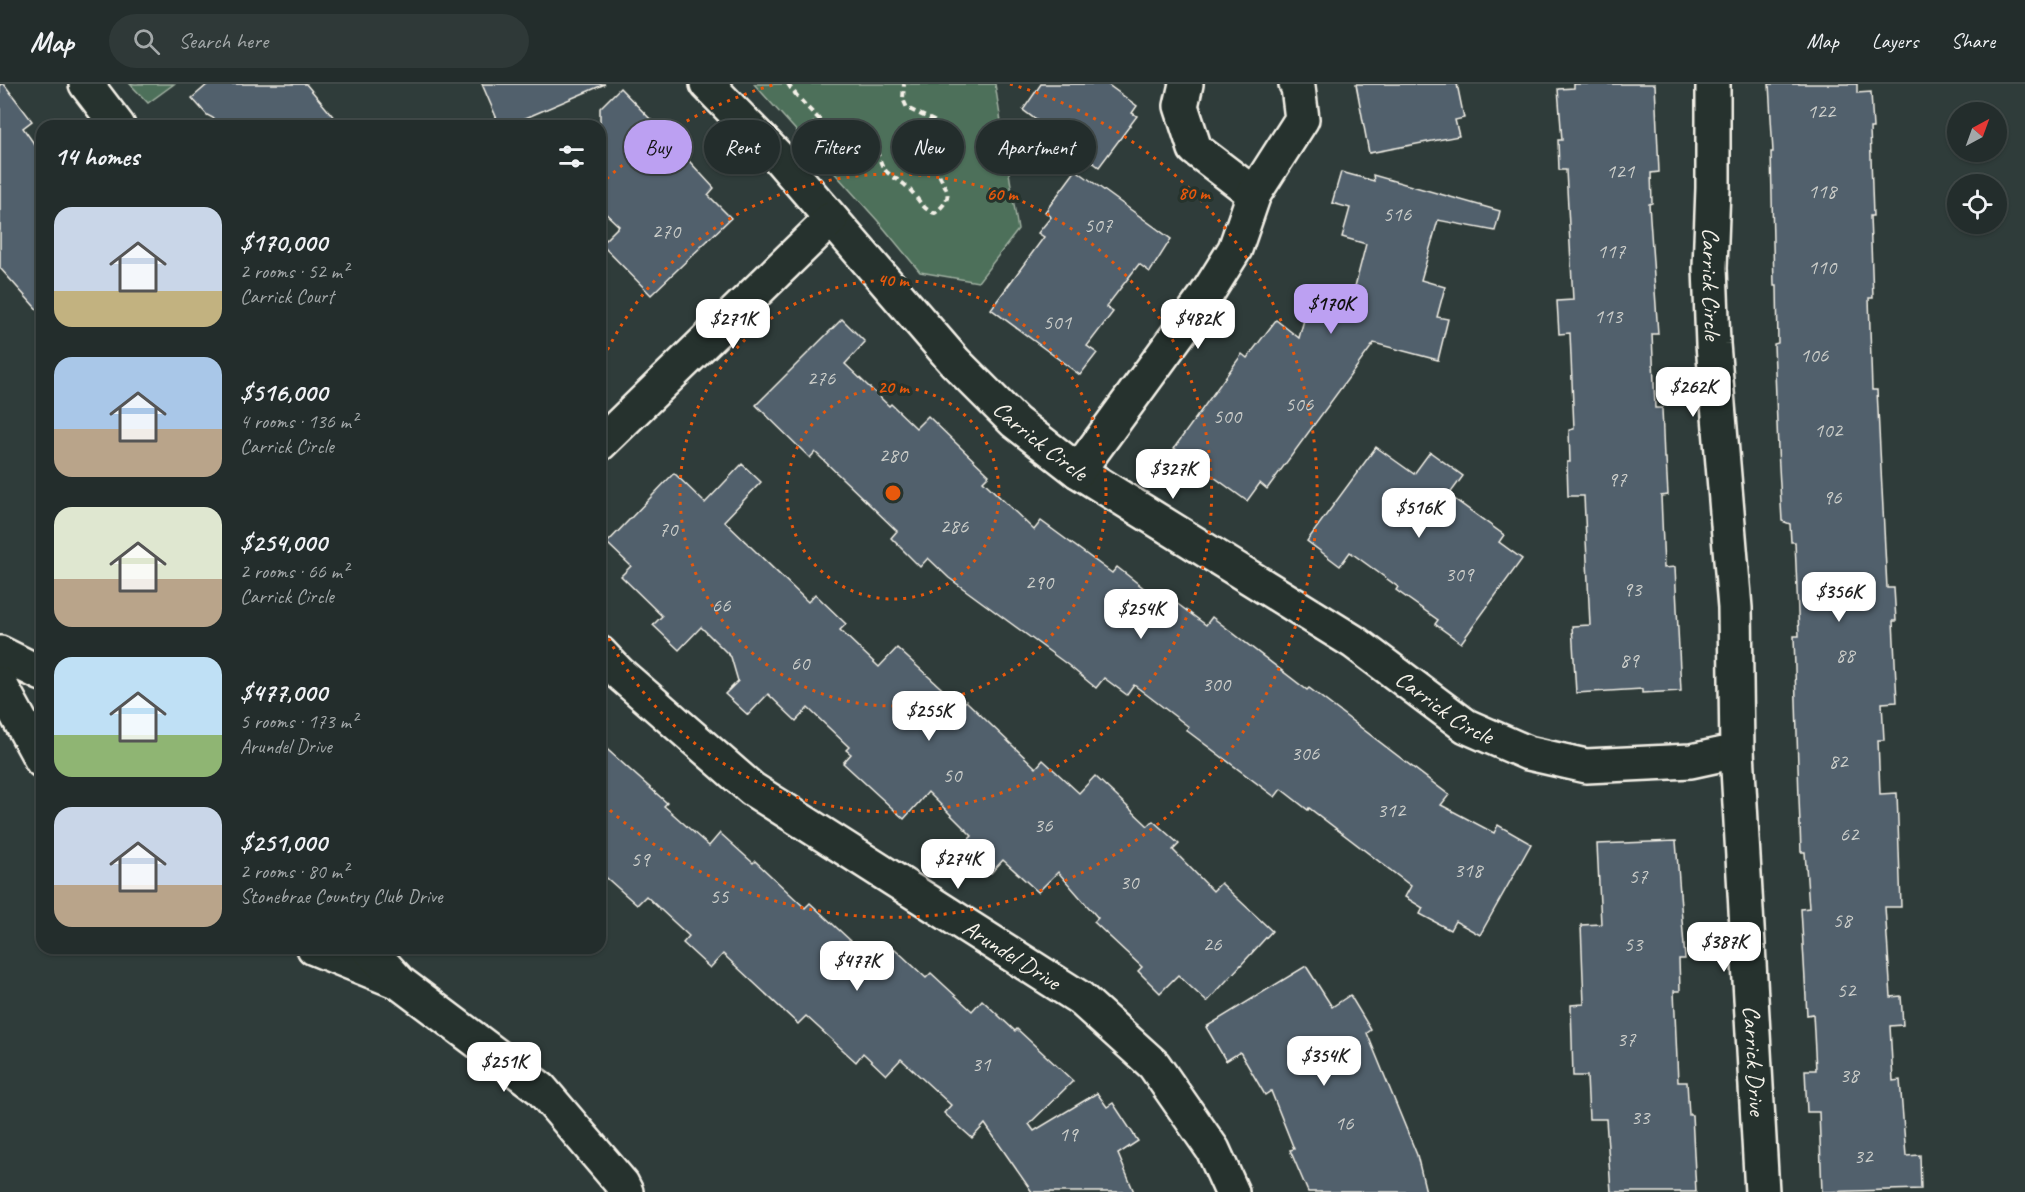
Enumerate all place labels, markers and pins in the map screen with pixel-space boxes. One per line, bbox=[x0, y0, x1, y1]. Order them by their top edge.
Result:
pin: $170K bbox=[1289, 284, 1373, 335]
pin: $271K bbox=[691, 299, 775, 350]
pin: $482K bbox=[1156, 299, 1240, 350]
pin: $262K bbox=[1651, 367, 1735, 418]
pin: $327K bbox=[1131, 449, 1215, 500]
centre of rings bbox=[883, 483, 903, 503]
pin: $516K bbox=[1377, 488, 1461, 539]
pin: $356K bbox=[1797, 572, 1881, 623]
pin: $254K bbox=[1099, 589, 1183, 640]
pin: $255K bbox=[887, 691, 971, 742]
pin: $274K bbox=[916, 839, 1000, 890]
pin: $387K bbox=[1682, 922, 1766, 973]
pin: $477K bbox=[815, 941, 899, 992]
pin: $354K bbox=[1282, 1036, 1366, 1087]
pin: $251K bbox=[462, 1042, 546, 1093]

